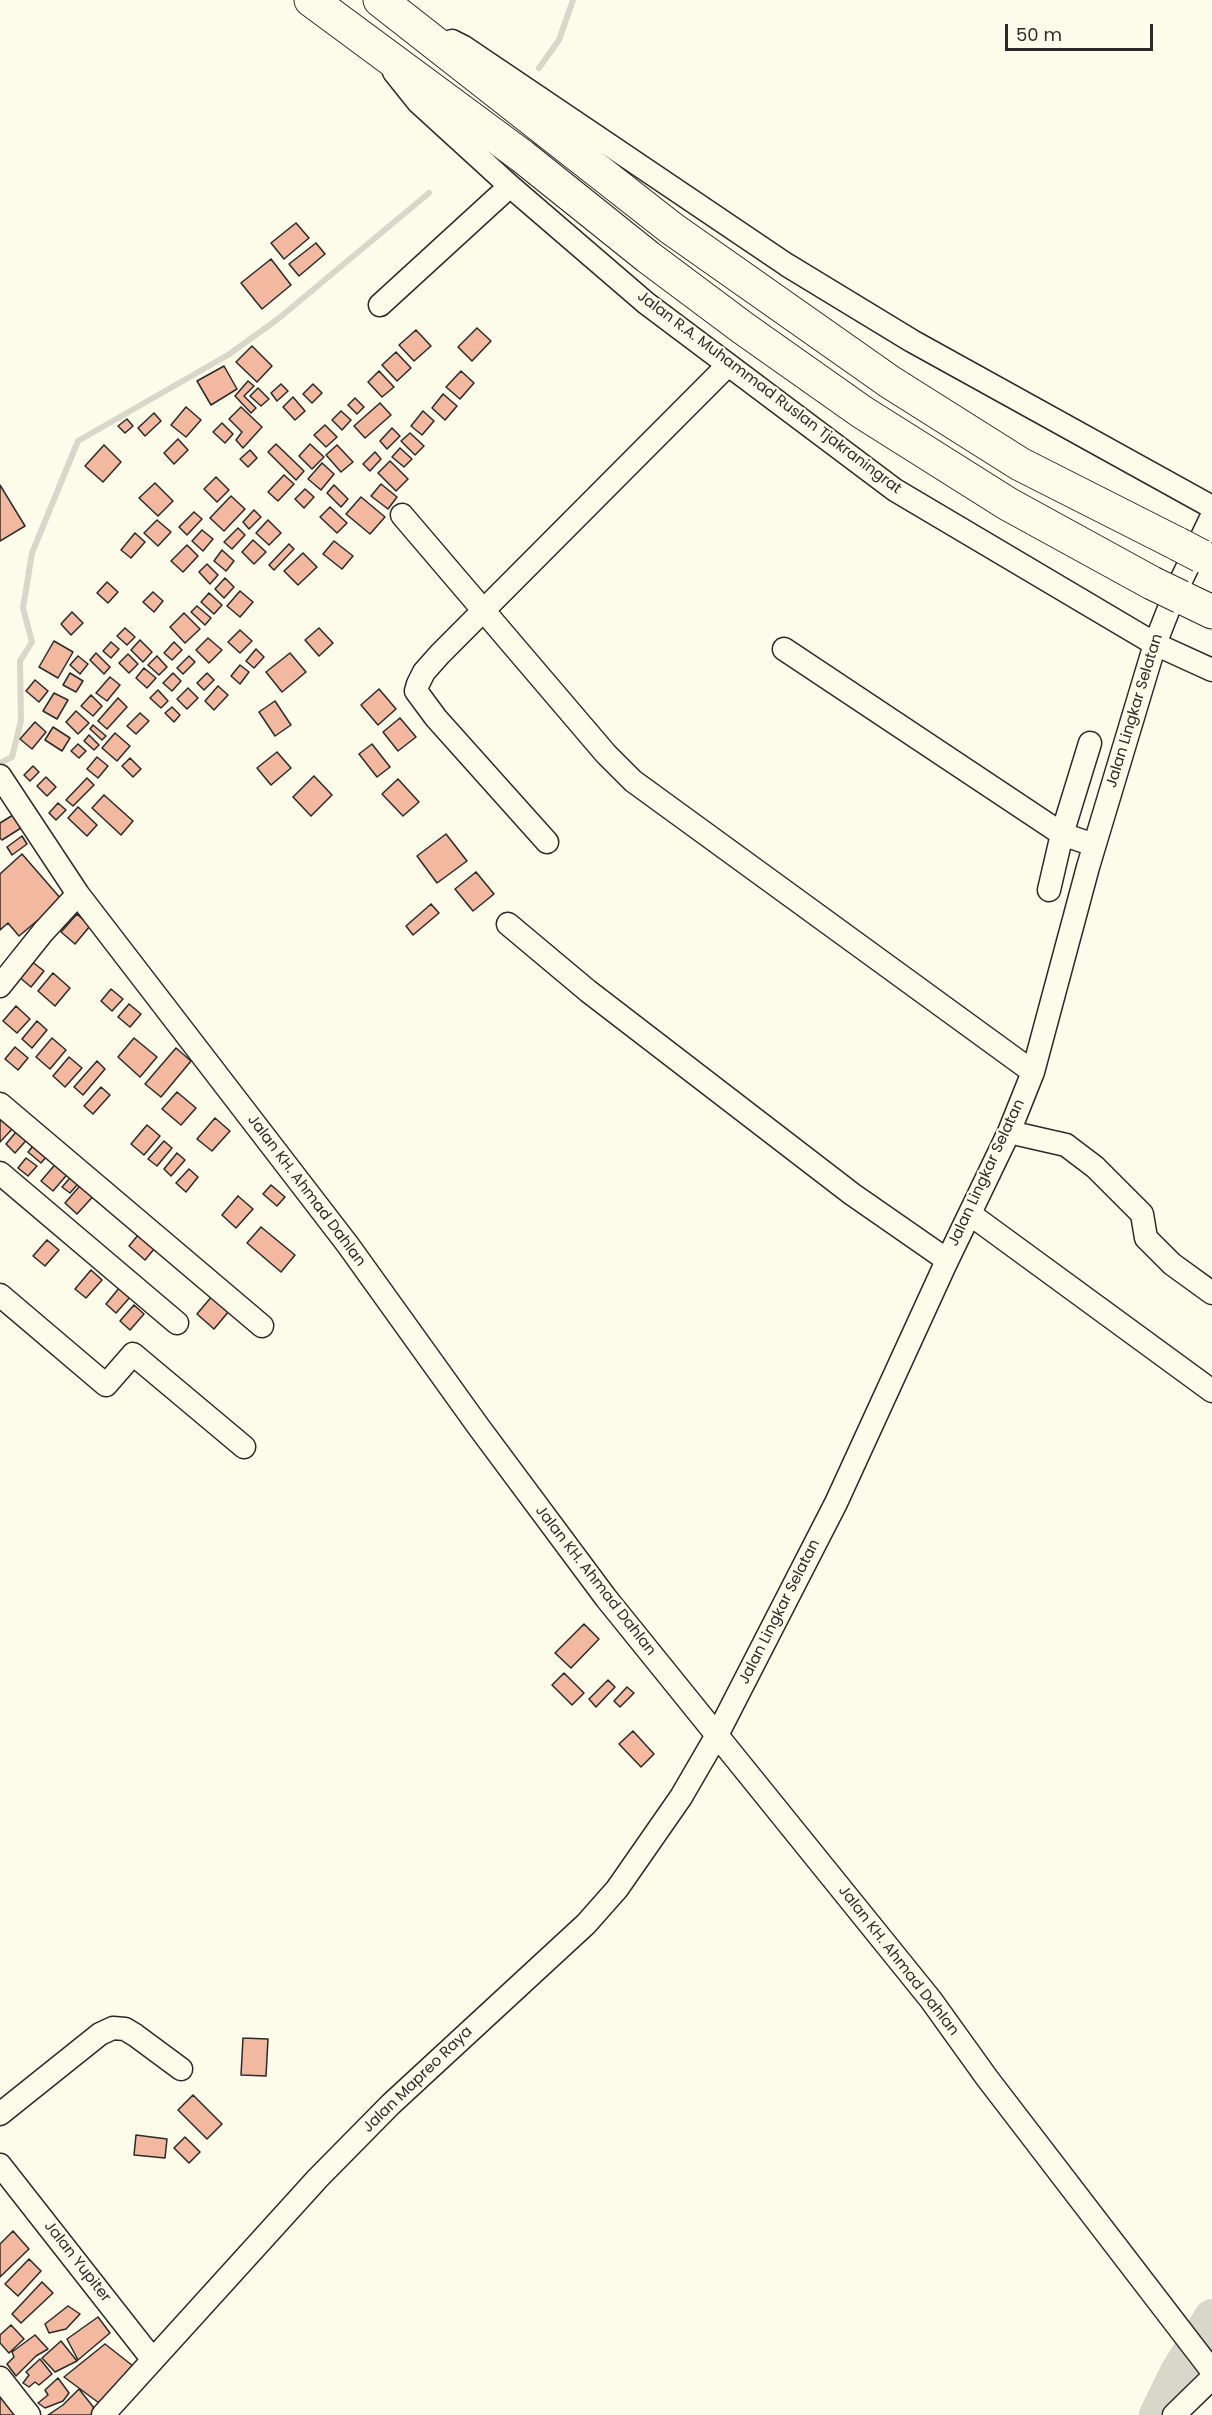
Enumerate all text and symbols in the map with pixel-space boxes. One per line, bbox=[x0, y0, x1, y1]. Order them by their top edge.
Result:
scale bar bbox=[1008, 12, 1156, 50]
text: 50 m bbox=[1016, 22, 1062, 47]
street label: Jalan R.A. Muhammad Ruslan Tjakraningrat bbox=[633, 288, 905, 498]
street label: Jalan Lingkar Selatan bbox=[1103, 632, 1167, 790]
street label: Jalan Lingkar Selatan bbox=[945, 1097, 1029, 1249]
street label: Jalan KH. Ahmad Dahlan bbox=[243, 1112, 369, 1270]
street label: Jalan KH. Ahmad Dahlan bbox=[531, 1502, 659, 1660]
street label: Jalan Lingkar Selatan bbox=[736, 1537, 824, 1687]
street label: Jalan KH. Ahmad Dahlan bbox=[834, 1882, 962, 2040]
street label: Jalan Mapreo Raya bbox=[360, 2023, 476, 2137]
street label: Jalan Yupiter bbox=[40, 2218, 114, 2306]

